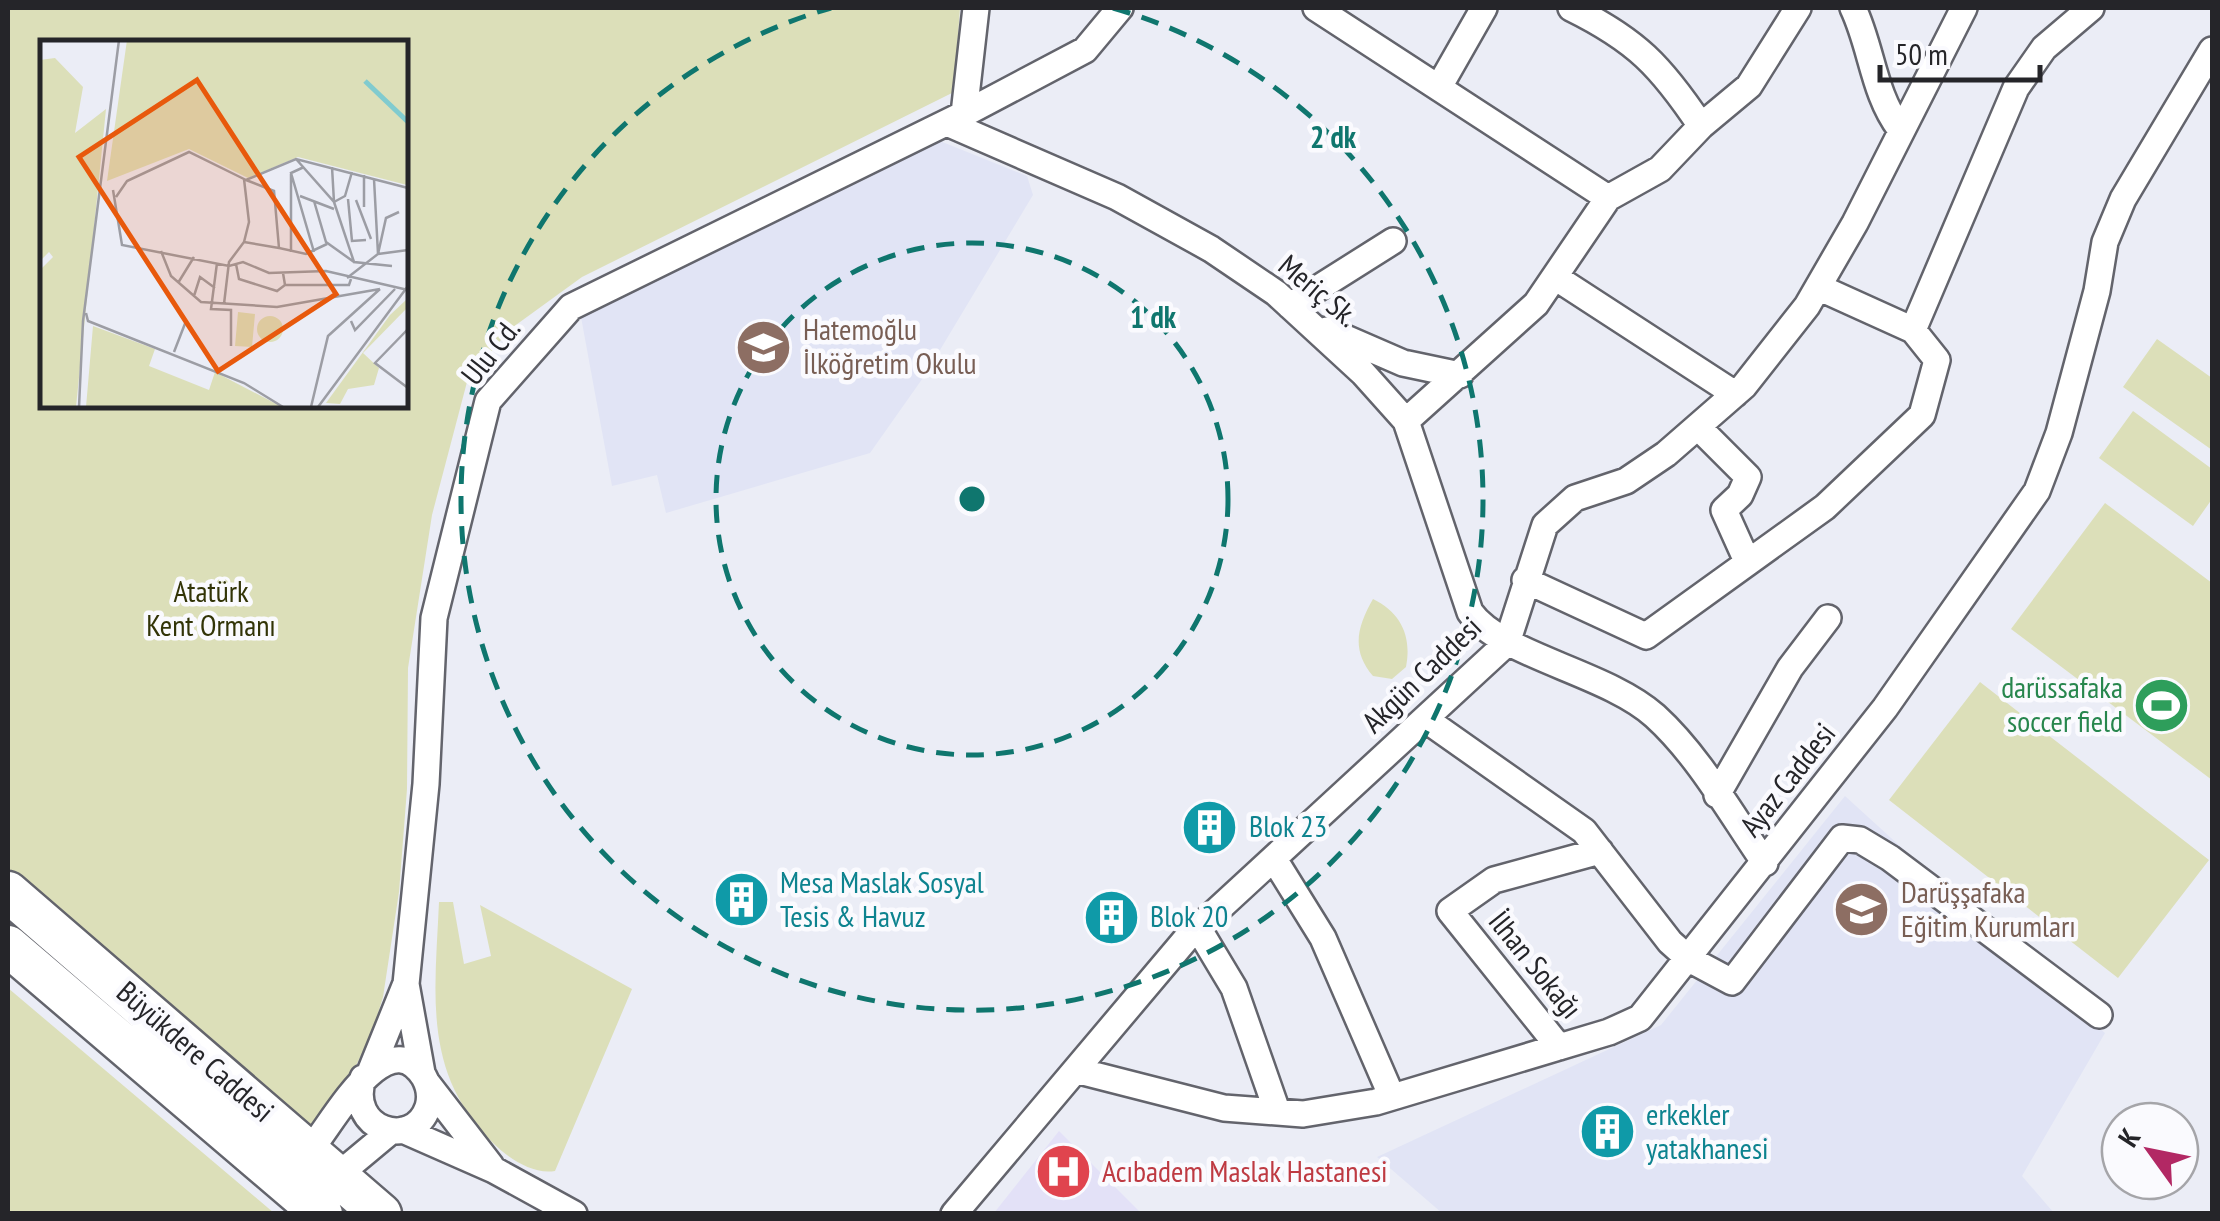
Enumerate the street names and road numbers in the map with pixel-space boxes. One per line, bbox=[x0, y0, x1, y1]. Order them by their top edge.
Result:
street label: Meriç Sk. bbox=[1271, 245, 1367, 335]
street label: Ulu Cd. bbox=[452, 310, 528, 392]
street label: Akgün Caddesi bbox=[1353, 607, 1489, 741]
street label: Ayaz Caddesi bbox=[1730, 715, 1843, 844]
street label: İlhan Sokağı bbox=[1481, 902, 1591, 1026]
street label: Büyükdere Caddesi bbox=[109, 972, 283, 1130]

